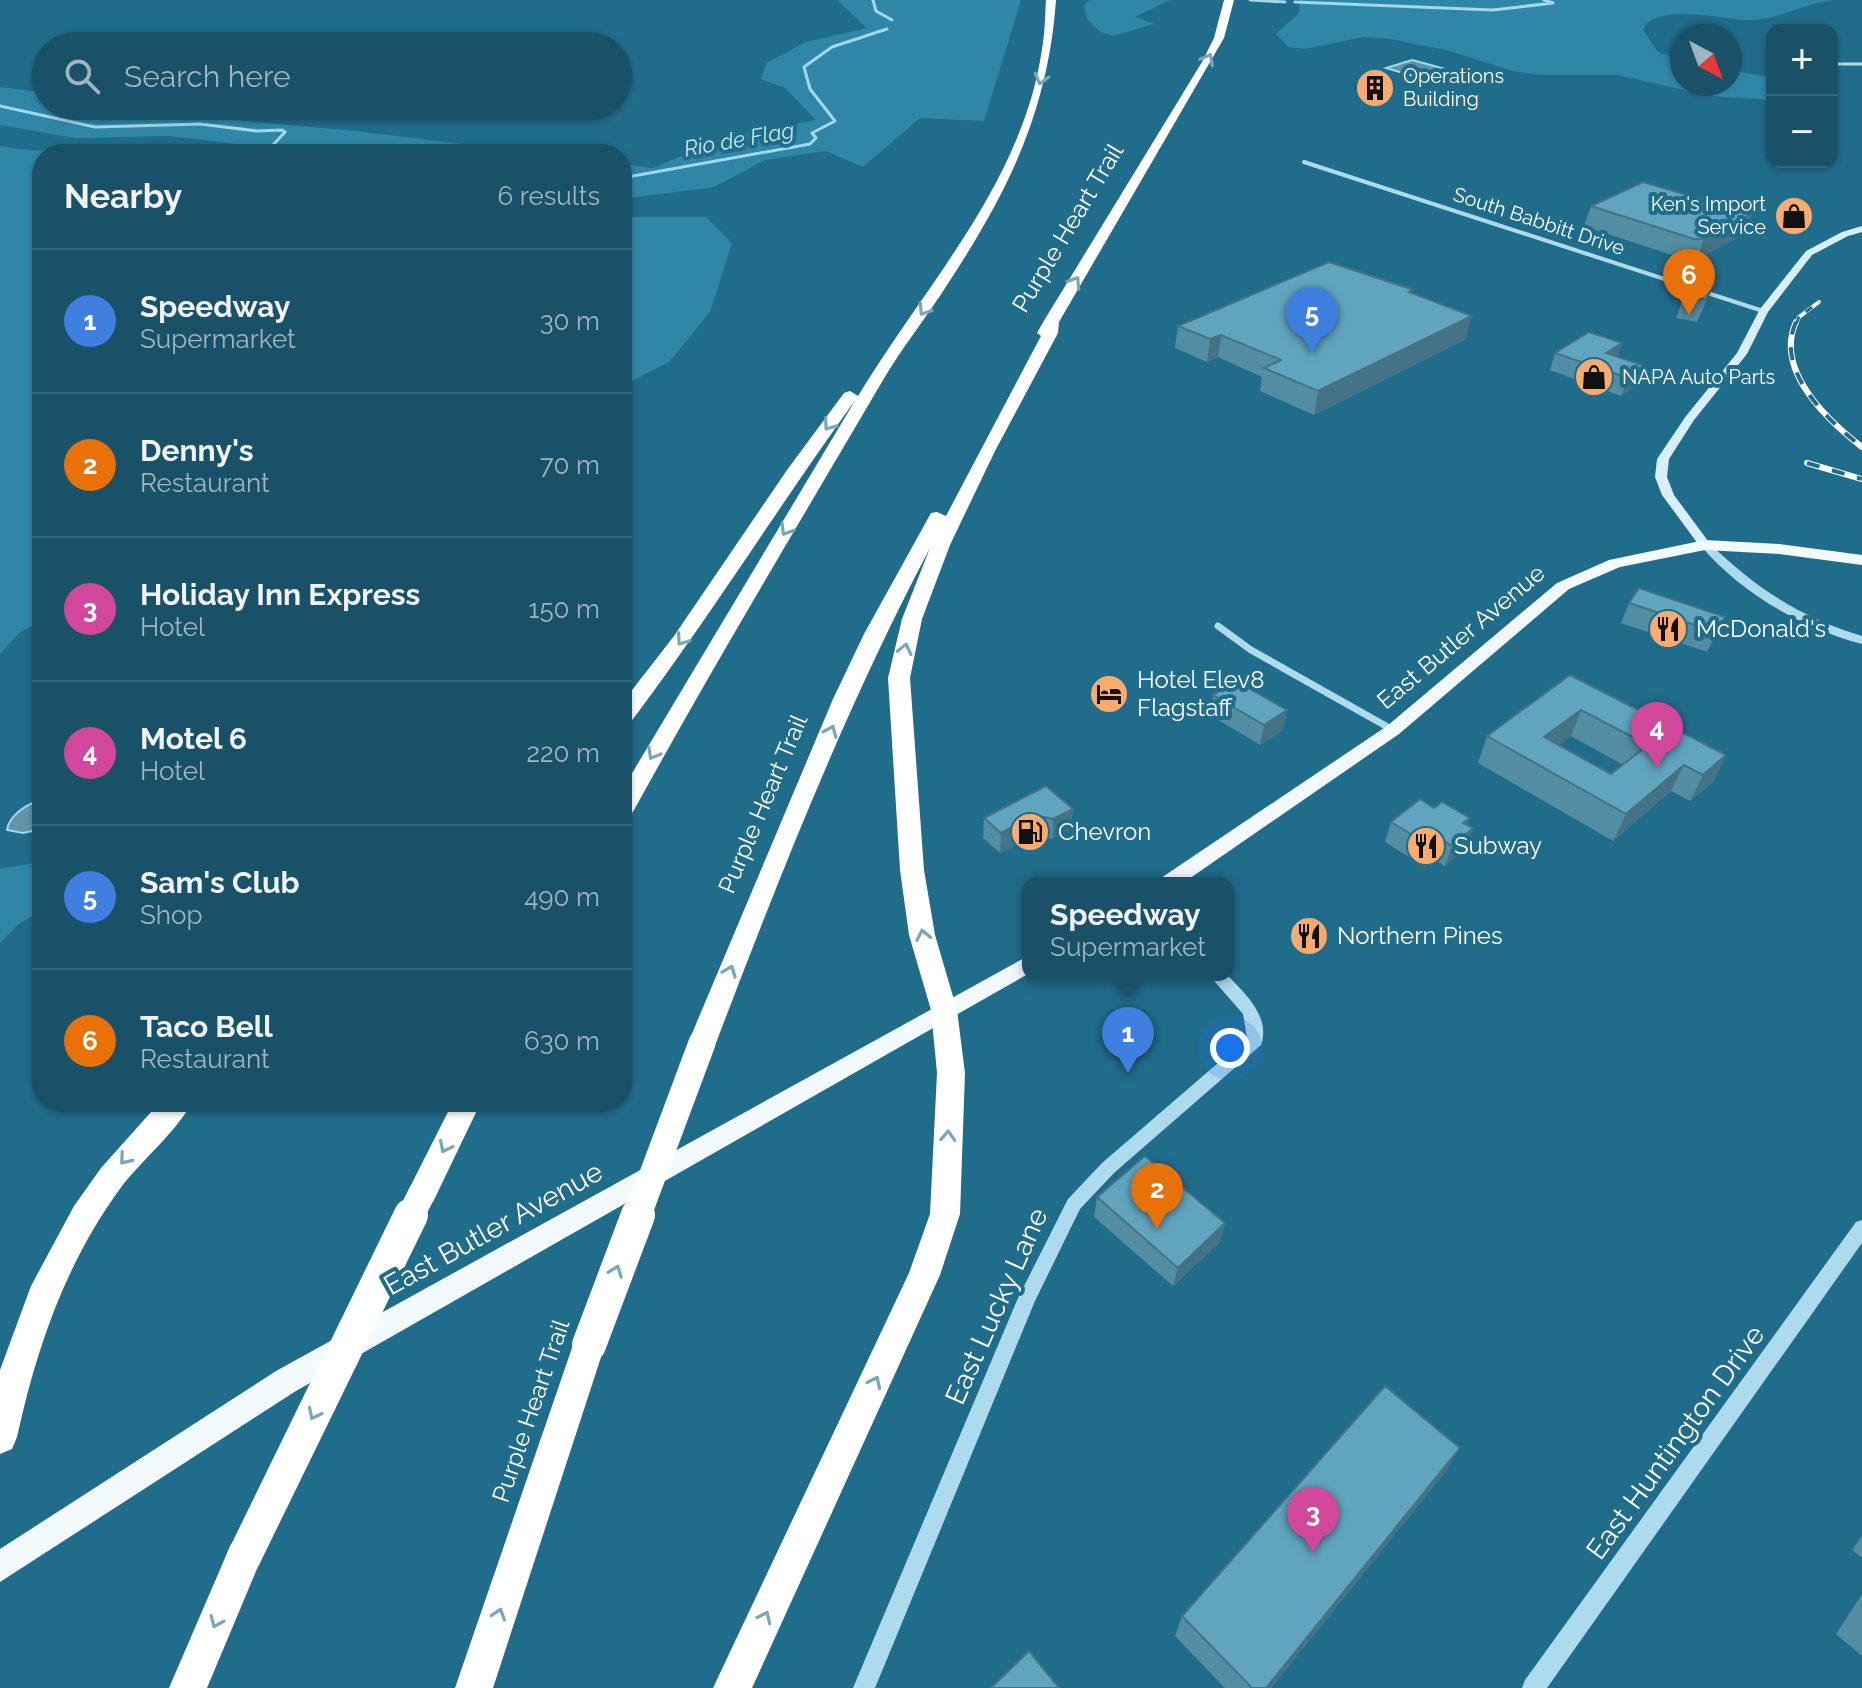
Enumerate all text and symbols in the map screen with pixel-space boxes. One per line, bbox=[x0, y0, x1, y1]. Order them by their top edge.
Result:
north arrow bbox=[1670, 24, 1742, 96]
map controls bbox=[1766, 24, 1838, 168]
button: + bbox=[1766, 24, 1838, 96]
search box bbox=[32, 32, 632, 120]
one-way arrow bbox=[1199, 53, 1214, 67]
icon: search bbox=[60, 54, 104, 98]
text: Search here bbox=[124, 59, 291, 94]
place label: Operations Building bbox=[1403, 64, 1504, 111]
building icon: Operations Building bbox=[1354, 67, 1396, 109]
one-way arrow bbox=[1033, 72, 1050, 86]
button: − bbox=[1766, 96, 1838, 168]
water label: Rio de Flag bbox=[682, 117, 796, 161]
street label: Purple Heart Trail bbox=[1006, 138, 1130, 317]
text: Nearby bbox=[64, 176, 182, 216]
text: 6 results bbox=[497, 181, 600, 211]
street label: South Babbitt Drive bbox=[1450, 182, 1628, 260]
place label: Ken's Import Service bbox=[1651, 192, 1766, 239]
shop icon: Ken's Import Service bbox=[1773, 195, 1815, 237]
pin: 6 bbox=[1663, 249, 1715, 315]
one-way arrow bbox=[1066, 277, 1081, 291]
pin: 5 bbox=[1286, 287, 1338, 353]
text: Speedway bbox=[140, 289, 290, 324]
one-way arrow bbox=[918, 301, 933, 316]
text: 1 bbox=[84, 306, 96, 336]
text: 30 m bbox=[540, 306, 600, 336]
text: Supermarket bbox=[140, 324, 296, 354]
shop icon: NAPA Auto Parts bbox=[1573, 356, 1615, 398]
place label: NAPA Auto Parts bbox=[1622, 365, 1775, 389]
one-way arrow bbox=[824, 416, 839, 430]
text: Denny's bbox=[140, 433, 254, 468]
text: 2 bbox=[83, 450, 97, 480]
text: 70 m bbox=[540, 450, 600, 480]
text: Restaurant bbox=[140, 468, 270, 498]
one-way arrow bbox=[780, 521, 795, 536]
street label: East Butler Avenue bbox=[1371, 558, 1550, 715]
text: Holiday Inn Express bbox=[140, 577, 420, 612]
text: 3 bbox=[83, 594, 97, 624]
text: 150 m bbox=[528, 594, 600, 624]
restaurant icon: McDonald's bbox=[1647, 608, 1689, 650]
text: Hotel bbox=[140, 612, 205, 642]
place label: McDonald's bbox=[1696, 614, 1826, 643]
one-way arrow bbox=[677, 631, 692, 645]
one-way arrow bbox=[896, 642, 913, 656]
place label: Hotel Elev8 Flagstaff bbox=[1137, 665, 1264, 722]
hotel icon: Hotel Elev8 Flagstaff bbox=[1088, 673, 1130, 715]
pin: 4 bbox=[1631, 702, 1683, 768]
street label: Purple Heart Trail bbox=[712, 710, 813, 898]
text: Motel 6 bbox=[140, 721, 247, 756]
one-way arrow bbox=[821, 725, 837, 739]
text: 4 bbox=[83, 738, 97, 768]
text: 220 m bbox=[526, 738, 600, 768]
one-way arrow bbox=[647, 745, 663, 760]
text: Hotel bbox=[140, 756, 205, 786]
fuel station icon: Chevron bbox=[1009, 811, 1051, 853]
place label: Chevron bbox=[1058, 817, 1151, 846]
restaurant icon: Subway bbox=[1405, 825, 1447, 867]
place label: Subway bbox=[1454, 831, 1542, 860]
text: Sam's Club bbox=[140, 865, 300, 900]
popup bbox=[1022, 877, 1234, 981]
text: 5 bbox=[83, 882, 97, 912]
text: 490 m bbox=[524, 882, 600, 912]
text: Speedway bbox=[1050, 897, 1201, 932]
text: Shop bbox=[140, 900, 202, 930]
restaurant icon: Northern Pines bbox=[1288, 915, 1330, 957]
place label: Northern Pines bbox=[1337, 921, 1503, 950]
one-way arrow bbox=[915, 928, 932, 942]
text: Supermarket bbox=[1050, 932, 1206, 962]
one-way arrow bbox=[720, 965, 737, 979]
pin: 1 bbox=[1102, 1007, 1154, 1073]
text: Taco Bell bbox=[140, 1009, 273, 1044]
text: 6 bbox=[82, 1026, 98, 1056]
text: 630 m bbox=[524, 1026, 600, 1056]
your location bbox=[1210, 1028, 1250, 1068]
text: Restaurant bbox=[140, 1044, 270, 1074]
one-way arrow bbox=[940, 1129, 957, 1142]
one-way arrow bbox=[439, 1139, 454, 1154]
one-way arrow bbox=[120, 1150, 135, 1164]
street label: East Butler Avenue bbox=[378, 1155, 608, 1302]
pin: 2 bbox=[1131, 1163, 1183, 1229]
street label: East Lucky Lane bbox=[938, 1203, 1055, 1409]
one-way arrow bbox=[606, 1265, 622, 1279]
street label: Purple Heart Trail bbox=[486, 1315, 576, 1506]
street label: East Huntington Drive bbox=[1579, 1319, 1771, 1566]
one-way arrow bbox=[865, 1375, 881, 1390]
one-way arrow bbox=[308, 1405, 324, 1420]
pin: 3 bbox=[1287, 1487, 1339, 1553]
one-way arrow bbox=[489, 1608, 505, 1622]
one-way arrow bbox=[755, 1611, 771, 1626]
one-way arrow bbox=[210, 1614, 226, 1629]

